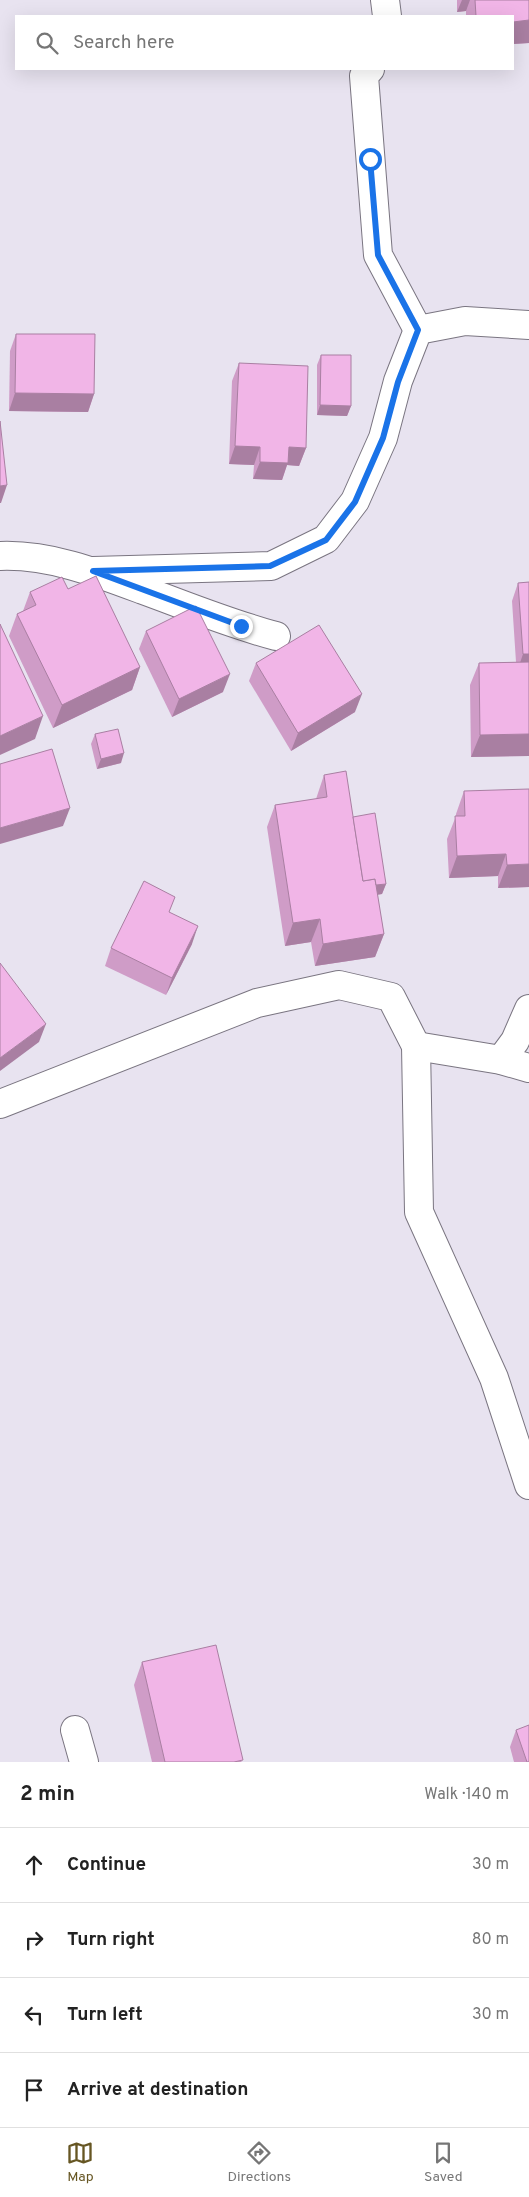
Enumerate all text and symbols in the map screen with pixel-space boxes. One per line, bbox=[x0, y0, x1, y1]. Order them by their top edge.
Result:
search box bbox=[15, 15, 514, 70]
icon: search bbox=[33, 29, 61, 57]
text: Search here bbox=[73, 31, 175, 55]
route start bbox=[359, 148, 382, 171]
route end bbox=[230, 615, 253, 638]
text: 2 min bbox=[20, 1781, 75, 1808]
text: Walk · 140 m bbox=[424, 1785, 509, 1805]
icon: ahead bbox=[20, 1851, 48, 1879]
text: Continue bbox=[67, 1853, 146, 1877]
text: 30 m bbox=[472, 1855, 509, 1875]
icon: right bbox=[20, 1926, 48, 1954]
text: Turn right bbox=[67, 1928, 155, 1952]
text: 80 m bbox=[472, 1930, 509, 1950]
icon: left bbox=[20, 2001, 48, 2029]
text: Turn left bbox=[67, 2003, 143, 2027]
text: 30 m bbox=[472, 2005, 509, 2025]
icon: arrive bbox=[20, 2076, 48, 2104]
text: Arrive at destination bbox=[67, 2078, 248, 2102]
tab: Map bbox=[66, 2139, 94, 2186]
tab: Directions bbox=[227, 2139, 291, 2186]
tab: Saved bbox=[424, 2139, 463, 2186]

